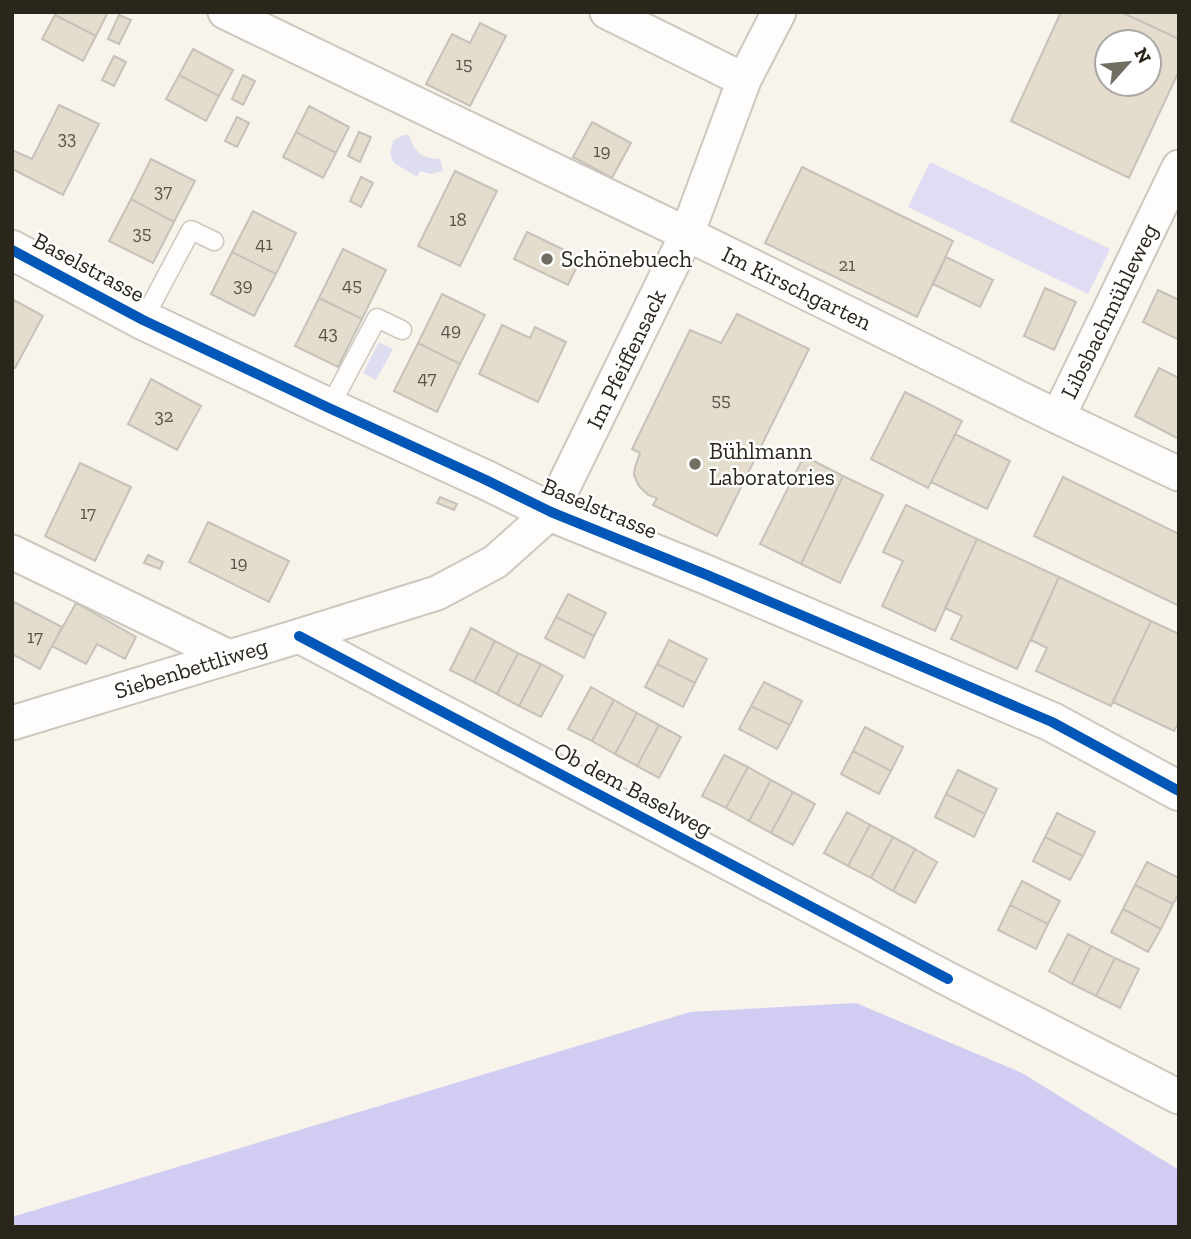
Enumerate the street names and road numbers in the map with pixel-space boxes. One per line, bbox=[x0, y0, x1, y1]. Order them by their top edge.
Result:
street label: Libsbachmühleweg bbox=[1054, 219, 1164, 403]
street label: Baselstrasse bbox=[28, 226, 150, 308]
street label: Im Kirschgarten bbox=[718, 240, 876, 336]
street label: Im Pfeiffensack bbox=[580, 285, 672, 433]
street label: Baselstrasse bbox=[538, 471, 662, 545]
street label: Siebenbettliweg bbox=[111, 631, 272, 705]
street label: Ob dem Baselweg bbox=[549, 736, 717, 843]

